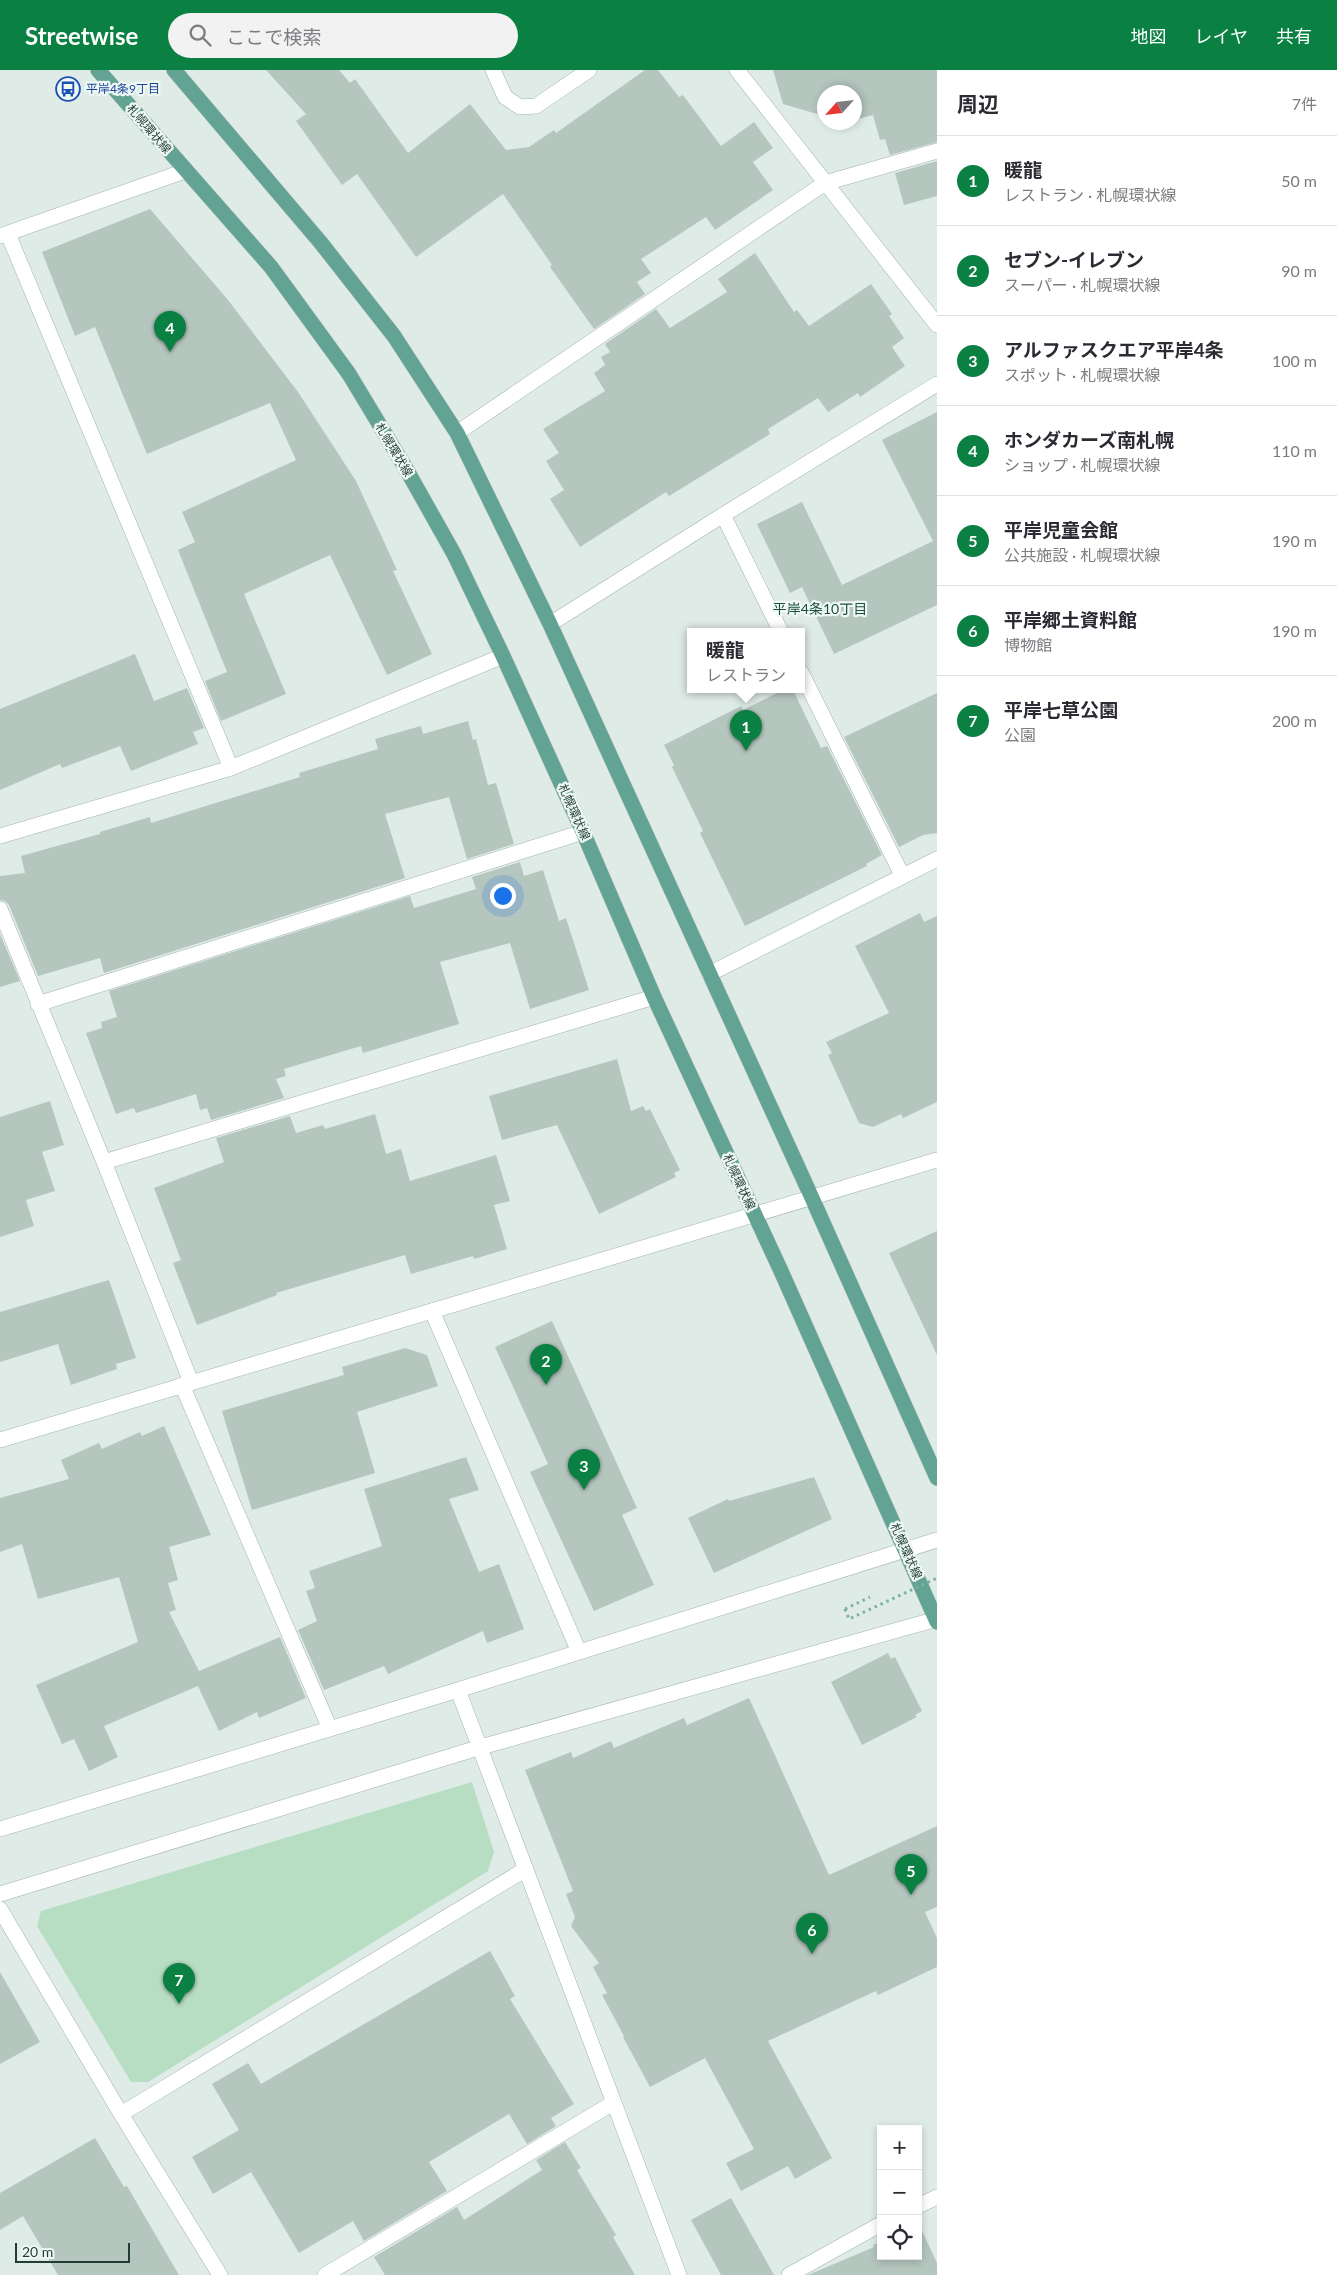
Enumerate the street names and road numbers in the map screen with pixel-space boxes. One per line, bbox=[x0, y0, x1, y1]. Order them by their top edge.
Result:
street label: 札幌環状線 bbox=[124, 101, 175, 156]
street label: 札幌環状線 bbox=[373, 420, 416, 479]
street label: 札幌環状線 bbox=[555, 781, 594, 842]
street label: 札幌環状線 bbox=[720, 1151, 759, 1212]
street label: 札幌環状線 bbox=[887, 1520, 926, 1581]

